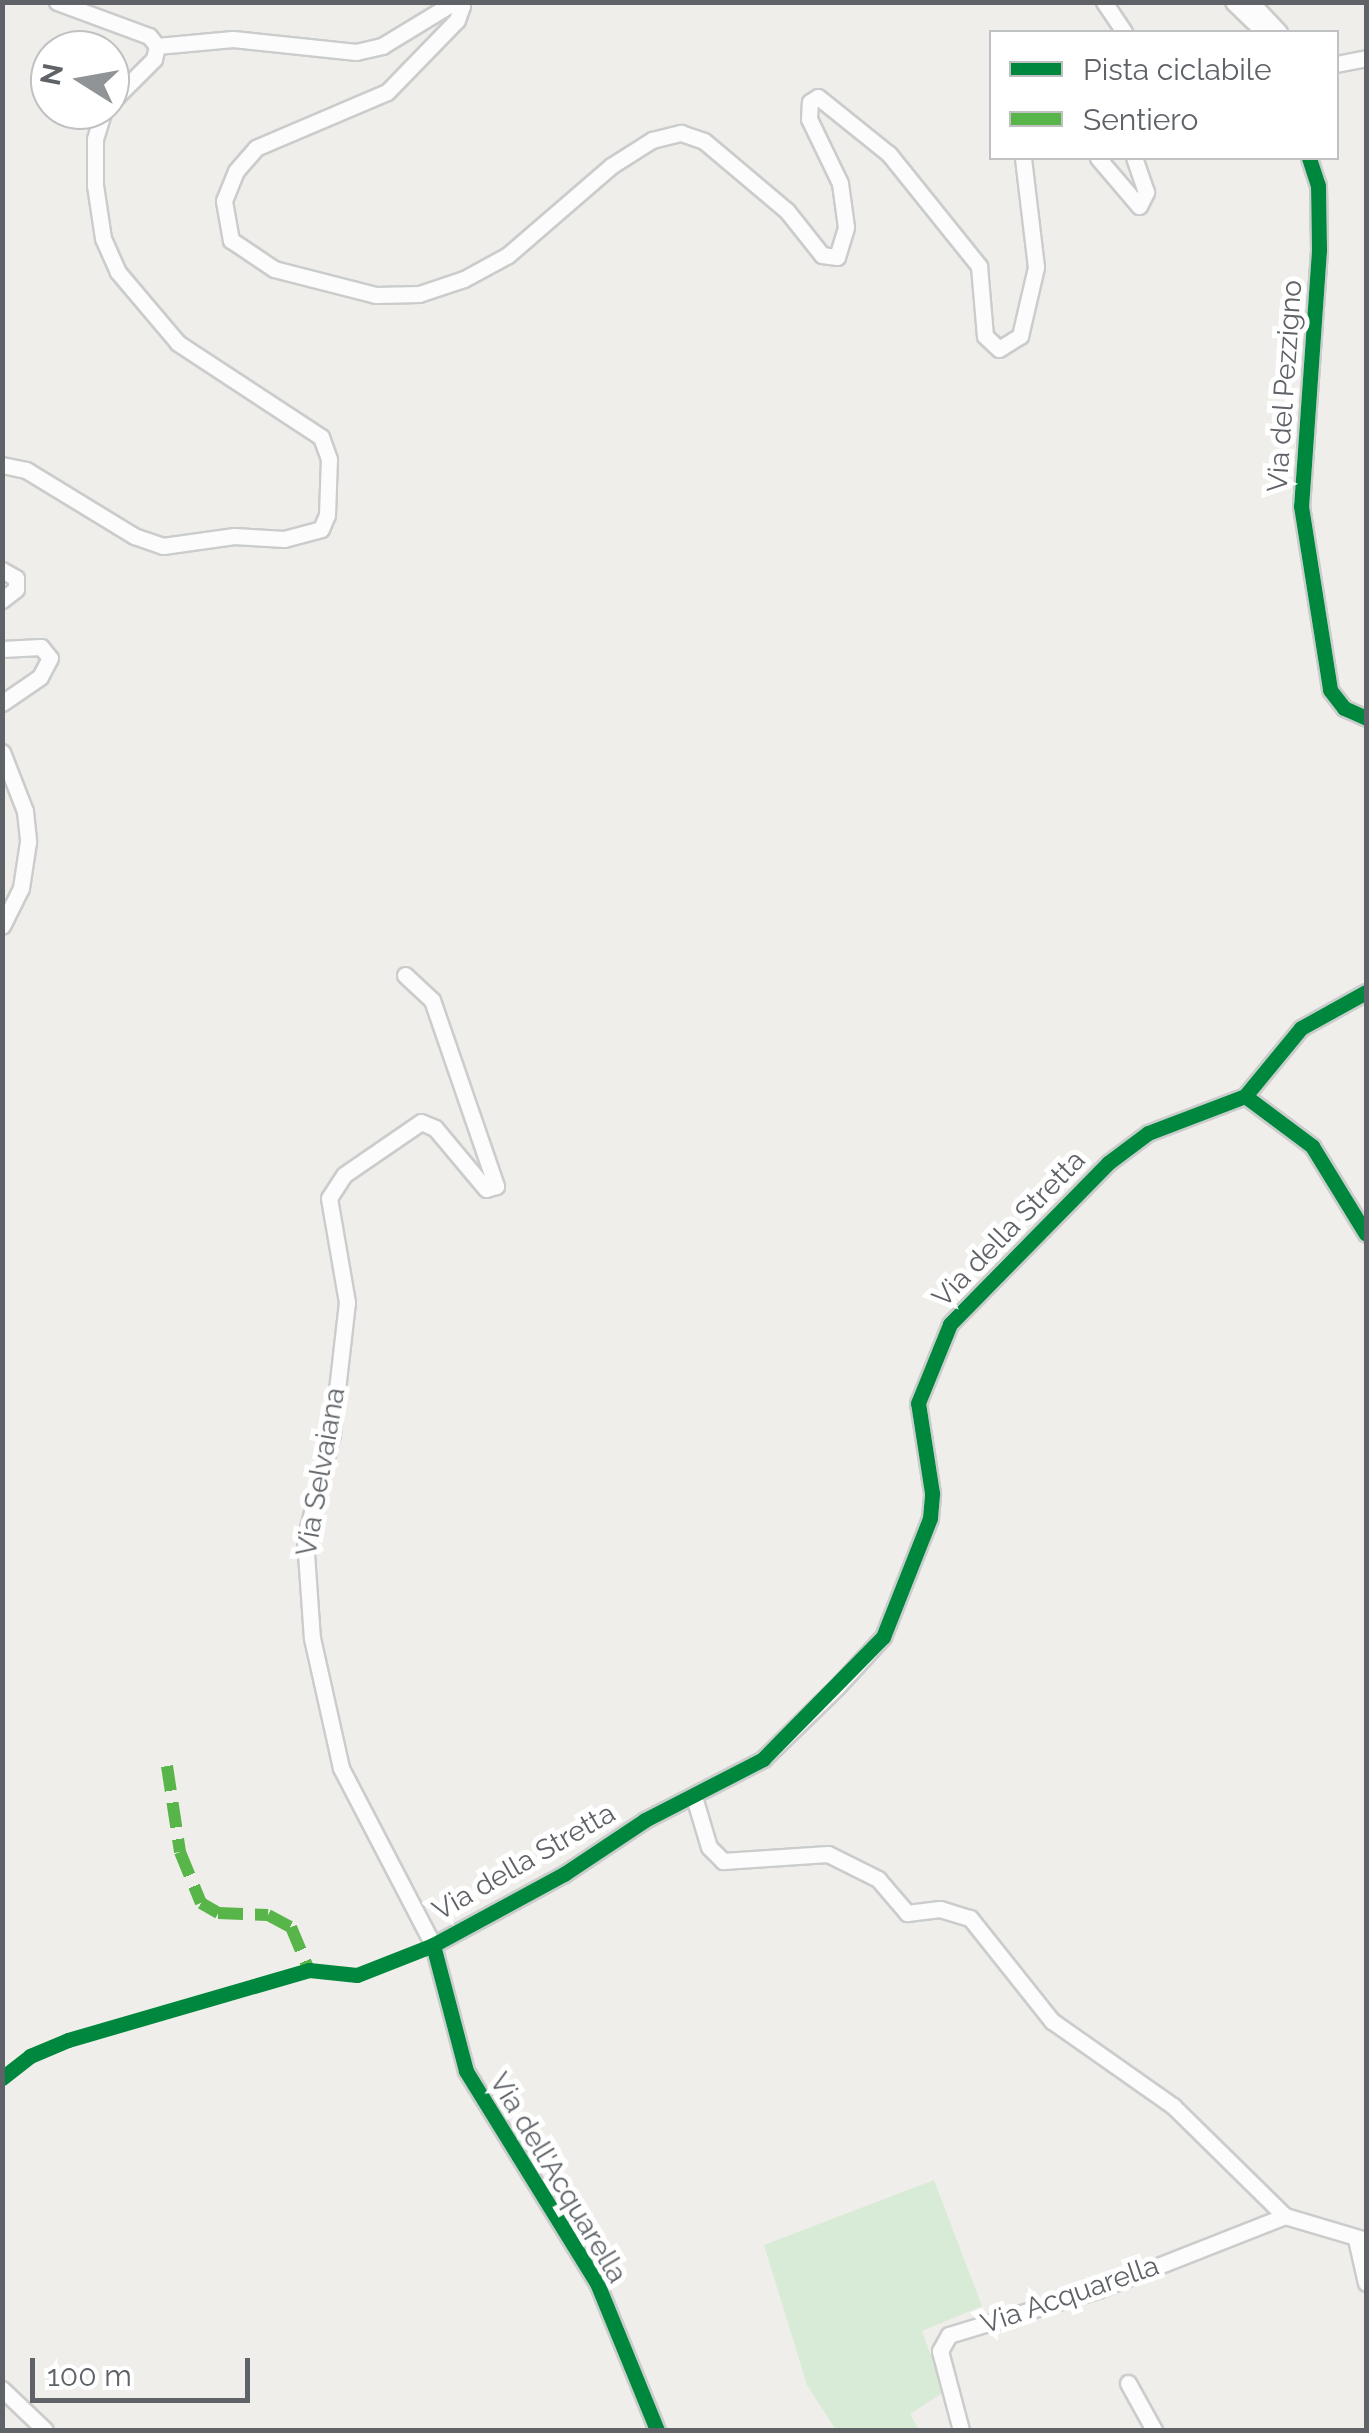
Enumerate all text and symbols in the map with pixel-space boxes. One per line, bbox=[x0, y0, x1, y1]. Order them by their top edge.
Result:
north arrow bbox=[30, 30, 130, 130]
legend bbox=[989, 30, 1339, 160]
text: Pista ciclabile bbox=[1083, 52, 1272, 87]
text: N bbox=[34, 61, 70, 88]
text: Sentiero bbox=[1083, 102, 1198, 137]
street label: Via del Pezzigno bbox=[1261, 278, 1309, 494]
street label: Via della Stretta bbox=[926, 1144, 1092, 1314]
street label: Via Selvaiana bbox=[290, 1385, 352, 1559]
street label: Via della Stretta bbox=[427, 1796, 621, 1928]
street label: Via dell'Acquarella bbox=[482, 2067, 634, 2289]
street label: Via Acquarella bbox=[976, 2249, 1164, 2341]
scale bar bbox=[35, 2338, 255, 2400]
text: 100 m bbox=[47, 2358, 132, 2393]

